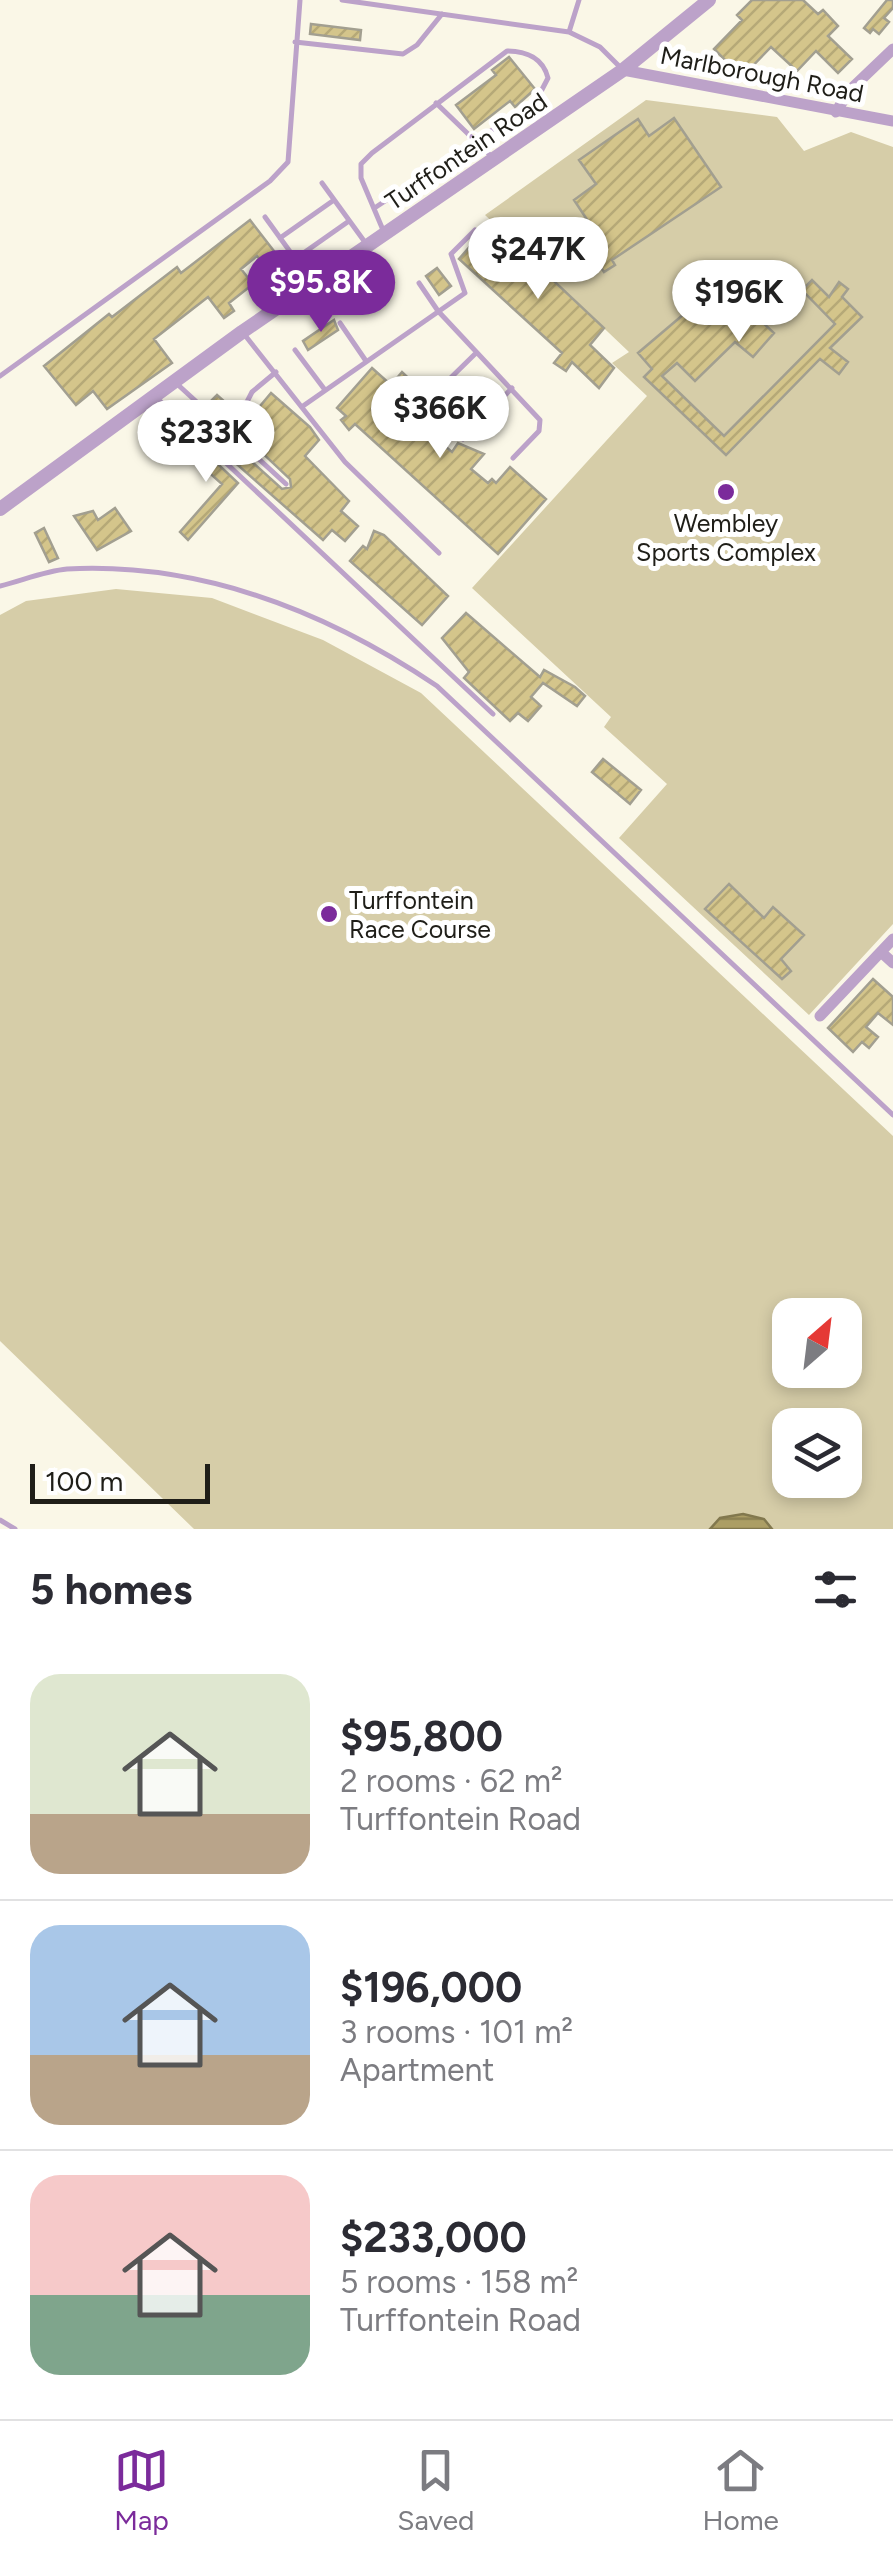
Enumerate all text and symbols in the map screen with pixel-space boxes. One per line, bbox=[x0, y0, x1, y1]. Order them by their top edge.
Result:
street label: Marlborough Road bbox=[658, 40, 866, 108]
street label: Turffontein Road bbox=[380, 86, 552, 216]
pin: $247K bbox=[468, 217, 608, 302]
text: $247K bbox=[490, 230, 586, 268]
pin: $95.8K bbox=[240, 250, 402, 335]
pin: $196K bbox=[669, 260, 809, 345]
text: $95.8K bbox=[269, 263, 373, 301]
text: $196K bbox=[694, 273, 784, 311]
pin: $366K bbox=[370, 376, 510, 461]
text: $366K bbox=[393, 389, 487, 427]
pin: $233K bbox=[136, 400, 276, 485]
text: $233K bbox=[159, 413, 253, 451]
marker: Wembley Sports Complex bbox=[715, 481, 737, 503]
place label: Wembley Sports Complex bbox=[636, 508, 816, 567]
place label: Turffontein Race Course bbox=[349, 885, 491, 944]
marker: Turffontein Race Course bbox=[318, 903, 340, 925]
north arrow bbox=[772, 1298, 862, 1388]
map controls bbox=[772, 1298, 862, 1498]
button: layers bbox=[772, 1408, 862, 1498]
scale bar bbox=[30, 1459, 210, 1504]
text: 100 m bbox=[45, 1464, 123, 1498]
icon: filters bbox=[808, 1562, 863, 1617]
text: 5 homes bbox=[30, 1564, 192, 1615]
text: $95,800 bbox=[340, 1711, 503, 1762]
icon: home bbox=[110, 1714, 230, 1834]
text: 2 rooms · 62 m² bbox=[340, 1762, 563, 1800]
text: Turffontein Road bbox=[340, 1800, 581, 1838]
text: $196,000 bbox=[340, 1962, 522, 2013]
icon: home bbox=[110, 1965, 230, 2085]
text: 3 rooms · 101 m² bbox=[340, 2013, 573, 2051]
text: Apartment bbox=[340, 2051, 494, 2089]
text: $233,000 bbox=[340, 2212, 527, 2263]
icon: home bbox=[110, 2215, 230, 2335]
text: 5 rooms · 158 m² bbox=[340, 2263, 578, 2301]
text: Turffontein Road bbox=[340, 2301, 581, 2339]
tab: Map bbox=[114, 2443, 169, 2537]
tab: Saved bbox=[397, 2443, 474, 2537]
tab: Home bbox=[703, 2443, 779, 2537]

